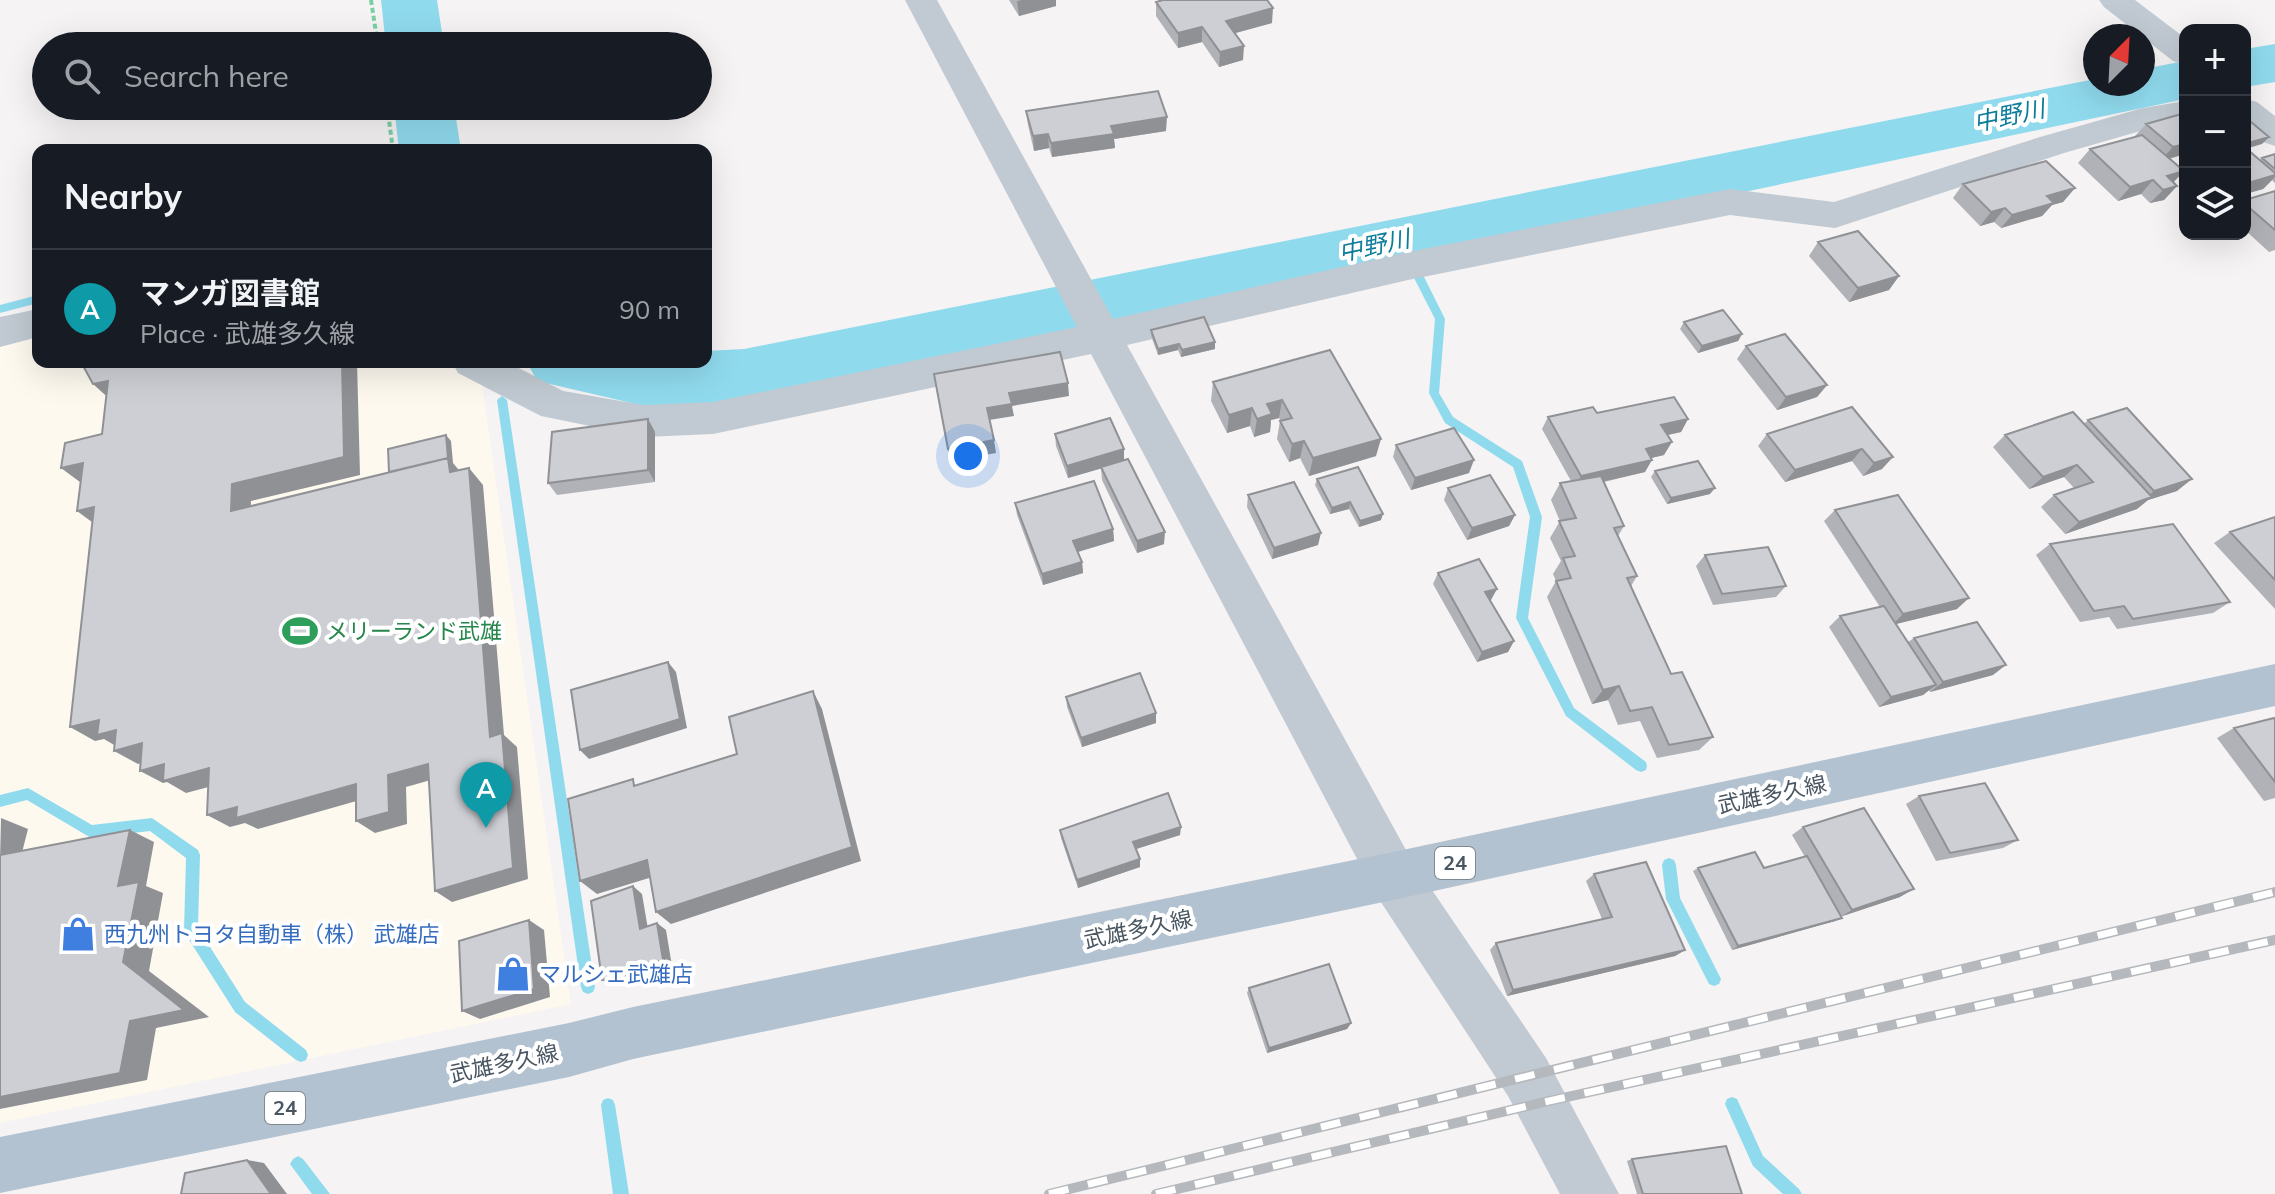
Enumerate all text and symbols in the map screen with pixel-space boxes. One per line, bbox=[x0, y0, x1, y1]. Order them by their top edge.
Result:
north arrow bbox=[2083, 24, 2155, 96]
map controls bbox=[2179, 24, 2251, 240]
button: + bbox=[2179, 24, 2251, 96]
search box bbox=[32, 32, 712, 120]
icon: search bbox=[60, 54, 104, 98]
text: Search here bbox=[124, 57, 289, 95]
water label: 中野川 bbox=[1970, 92, 2050, 137]
button: − bbox=[2179, 96, 2251, 168]
button: layers bbox=[2179, 168, 2251, 240]
text: Nearby bbox=[64, 175, 182, 218]
water label: 中野川 bbox=[1335, 222, 1415, 267]
text: マンガ図書館 bbox=[140, 274, 320, 312]
text: A bbox=[80, 293, 100, 326]
text: 90 m bbox=[619, 293, 680, 326]
text: Place · 武雄多久線 bbox=[140, 317, 355, 350]
your location bbox=[948, 436, 988, 476]
sports icon: メリーランド武雄 bbox=[281, 612, 319, 650]
place label: メリーランド武雄 bbox=[326, 617, 502, 645]
pin: A bbox=[460, 762, 512, 828]
street label: 武雄多久線 bbox=[1715, 769, 1829, 819]
road number: 24 bbox=[1435, 847, 1475, 879]
street label: 武雄多久線 bbox=[1081, 904, 1195, 954]
shop icon: 西九州トヨタ自動車（株） 武雄店 bbox=[59, 915, 97, 953]
place label: 西九州トヨタ自動車（株） 武雄店 bbox=[104, 920, 440, 948]
shop icon: マルシェ武雄店 bbox=[494, 955, 532, 993]
place label: マルシェ武雄店 bbox=[539, 960, 693, 988]
street label: 武雄多久線 bbox=[447, 1038, 561, 1088]
road number: 24 bbox=[265, 1092, 305, 1124]

